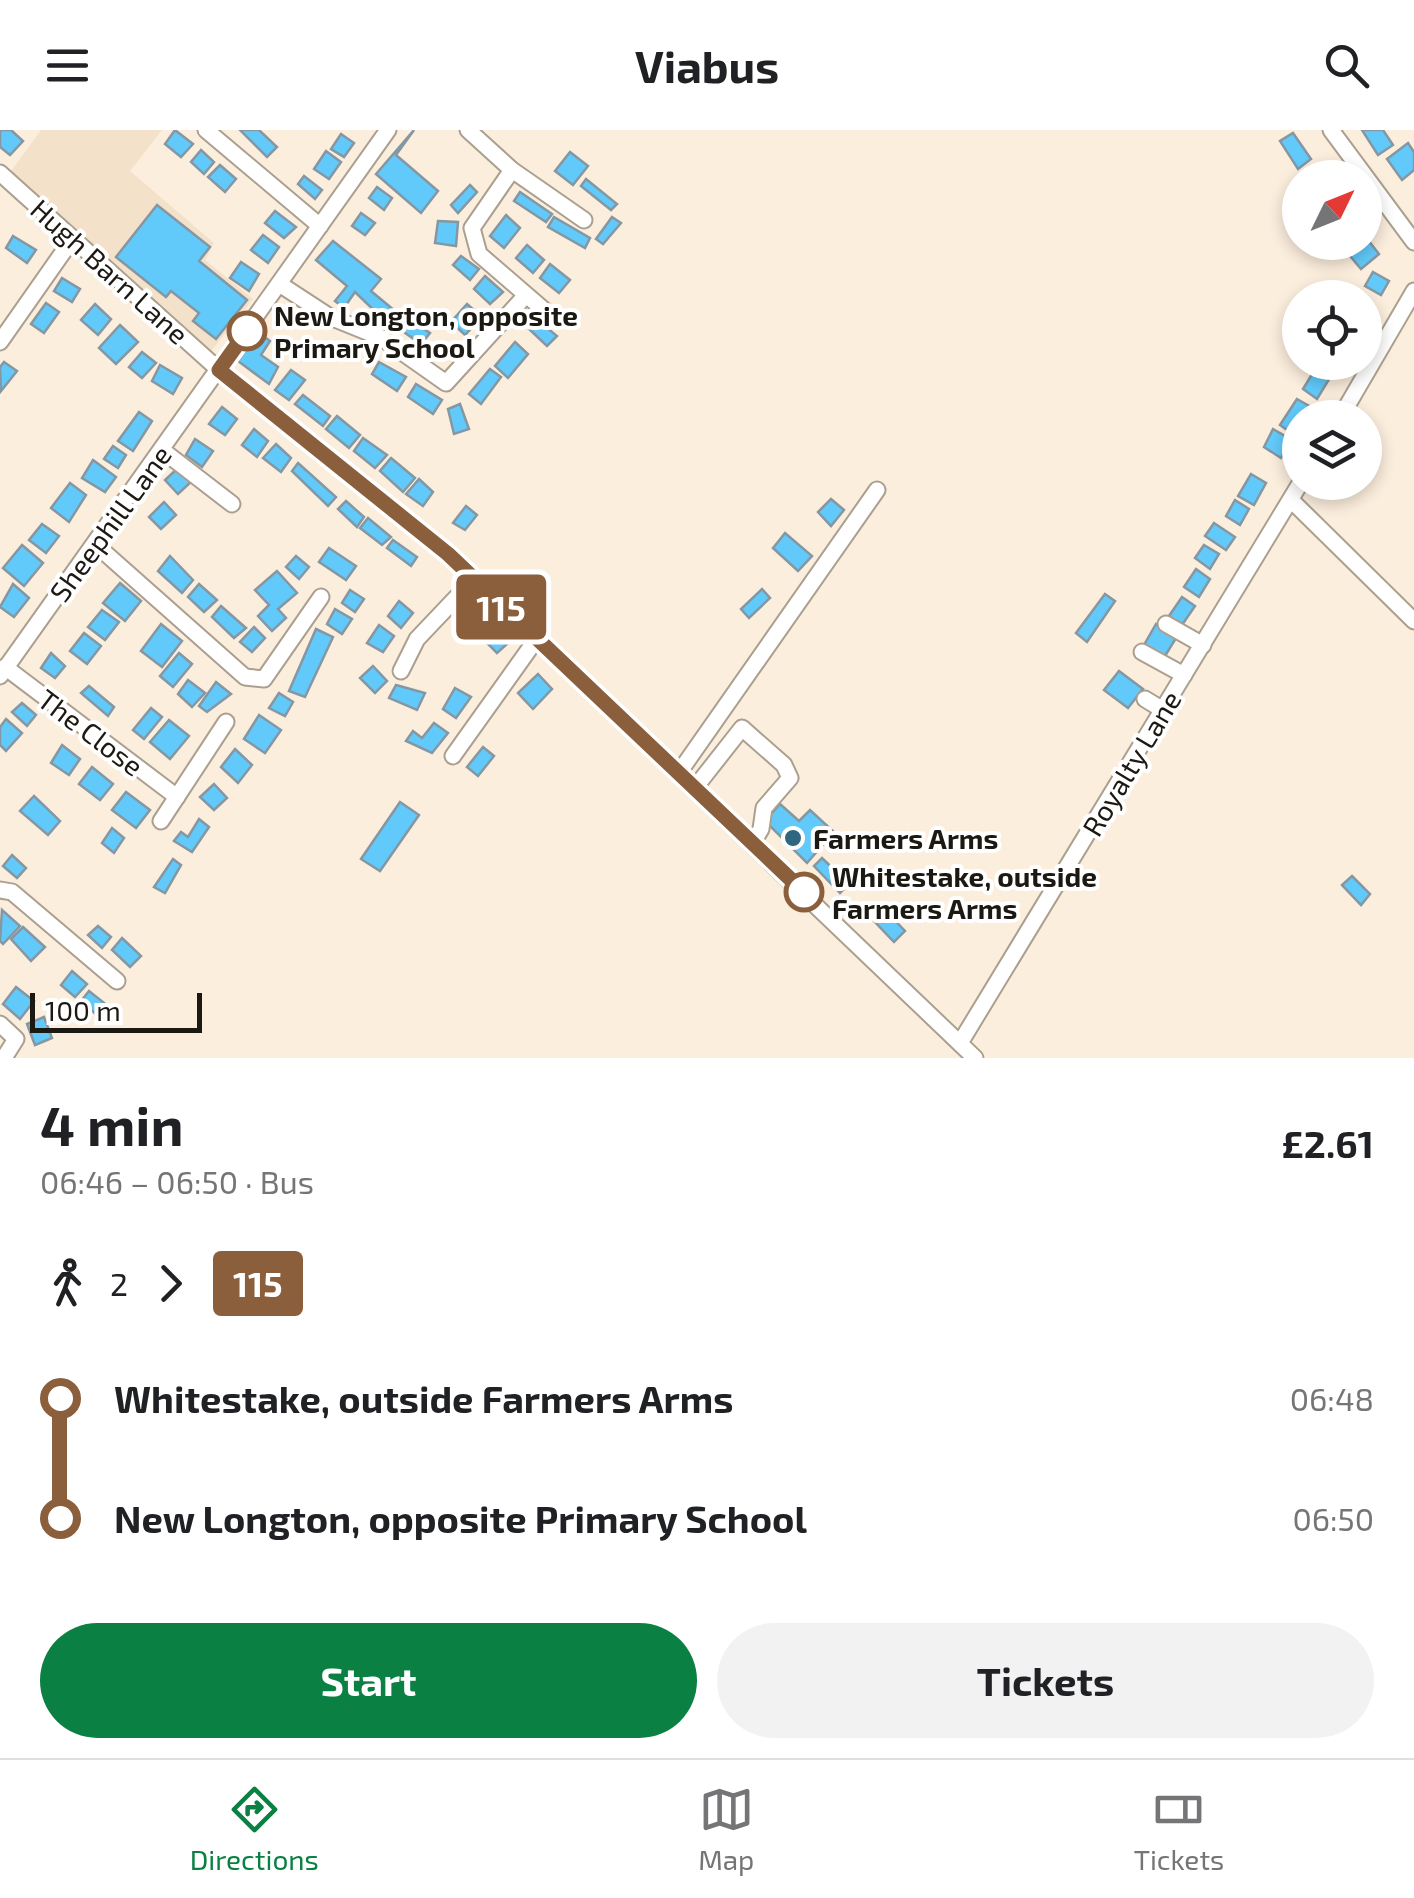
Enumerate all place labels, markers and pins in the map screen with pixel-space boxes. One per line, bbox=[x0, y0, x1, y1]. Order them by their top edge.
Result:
place label: New Longton, opposite Primary School bbox=[274, 298, 578, 364]
marker: New Longton, opposite Primary School bbox=[228, 312, 266, 350]
place label: Farmers Arms bbox=[813, 821, 998, 855]
marker: Farmers Arms bbox=[782, 827, 804, 849]
place label: Whitestake, outside Farmers Arms bbox=[832, 859, 1097, 925]
marker: Whitestake, outside Farmers Arms bbox=[785, 873, 823, 911]

